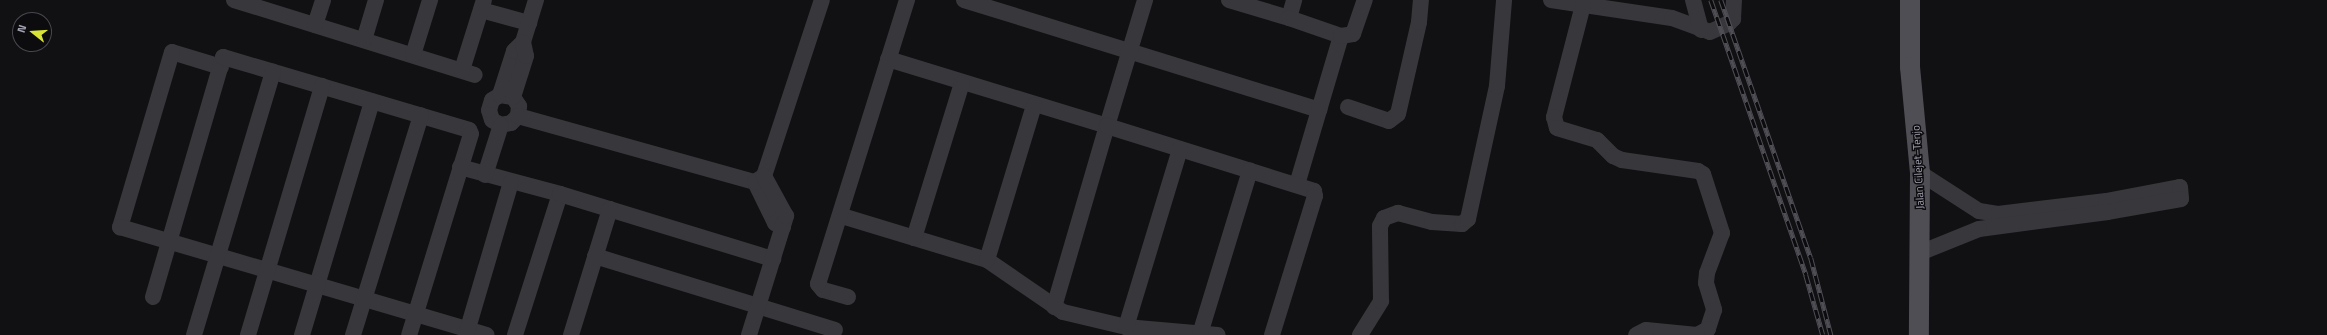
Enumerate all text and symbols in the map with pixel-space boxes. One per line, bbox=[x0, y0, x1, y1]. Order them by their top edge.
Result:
north arrow bbox=[12, 12, 52, 52]
text: N bbox=[13, 23, 30, 35]
street label: Jalan Cilejet–Tenjo bbox=[1909, 125, 1927, 209]

